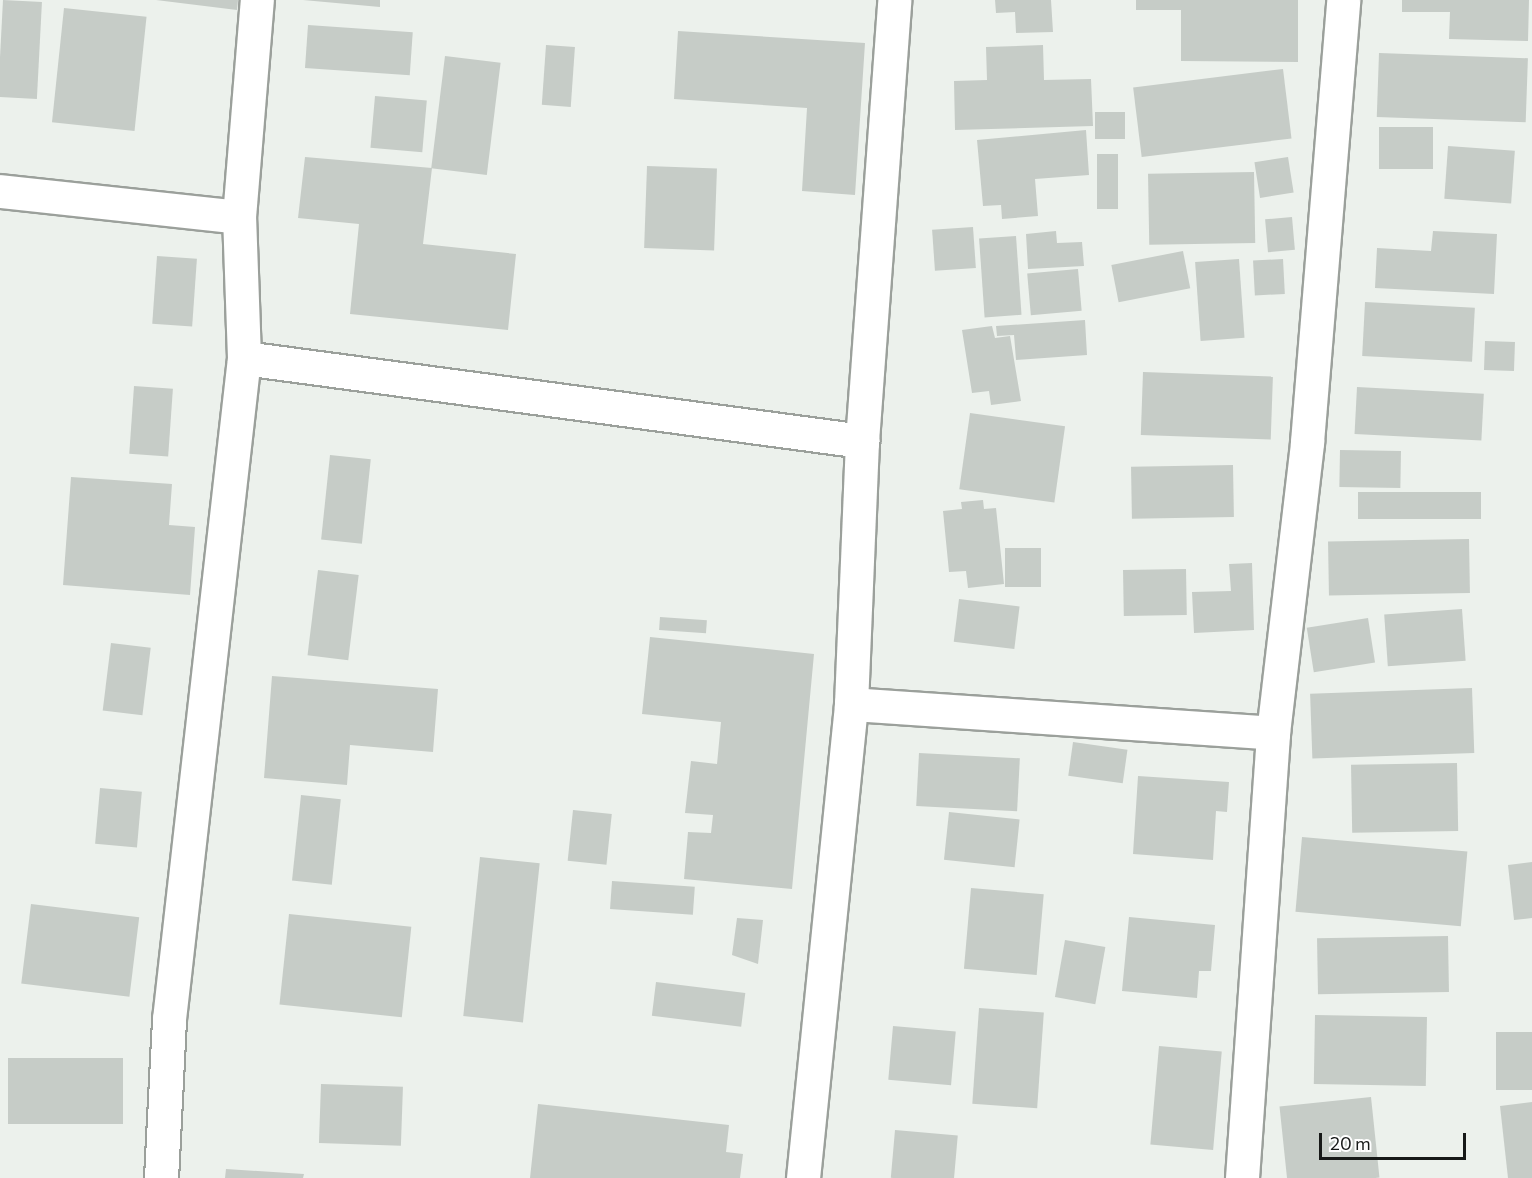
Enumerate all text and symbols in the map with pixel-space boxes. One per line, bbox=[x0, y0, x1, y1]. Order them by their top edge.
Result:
scale bar bbox=[1322, 1121, 1469, 1159]
text: 20 m bbox=[1330, 1132, 1371, 1154]

